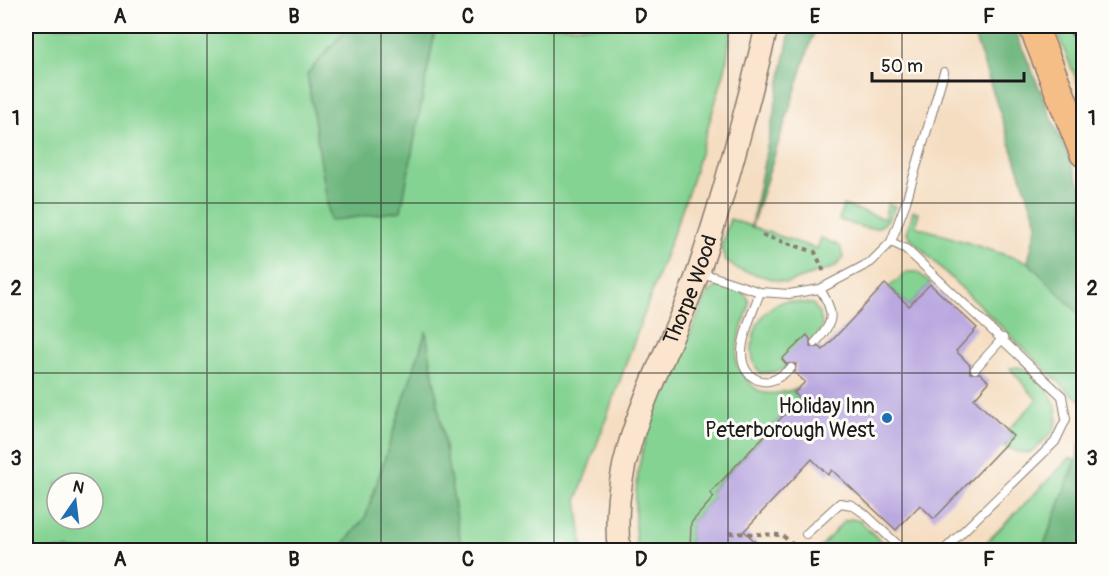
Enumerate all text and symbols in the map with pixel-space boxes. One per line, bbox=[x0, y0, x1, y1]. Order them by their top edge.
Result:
text: A bbox=[114, 4, 127, 29]
text: B bbox=[288, 4, 300, 29]
text: C bbox=[462, 4, 474, 29]
text: D bbox=[635, 4, 648, 29]
text: E bbox=[810, 4, 821, 29]
text: F bbox=[983, 4, 995, 29]
scale bar bbox=[872, 45, 1024, 83]
text: 50 m bbox=[881, 55, 923, 78]
text: 1 bbox=[12, 106, 20, 131]
text: 1 bbox=[1088, 106, 1096, 131]
street label: Thorpe Wood bbox=[657, 232, 724, 349]
text: 2 bbox=[10, 276, 22, 301]
text: 2 bbox=[1086, 276, 1098, 301]
place label: Holiday Inn Peterborough West bbox=[705, 393, 876, 444]
marker: Holiday Inn Peterborough West bbox=[880, 411, 894, 425]
text: 3 bbox=[10, 446, 22, 471]
text: 3 bbox=[1086, 446, 1098, 471]
north arrow bbox=[45, 471, 105, 531]
text: N bbox=[71, 476, 86, 498]
text: A bbox=[114, 547, 127, 572]
text: B bbox=[288, 547, 300, 572]
text: C bbox=[462, 547, 474, 572]
text: D bbox=[635, 547, 648, 572]
text: E bbox=[810, 547, 821, 572]
text: F bbox=[983, 547, 995, 572]

